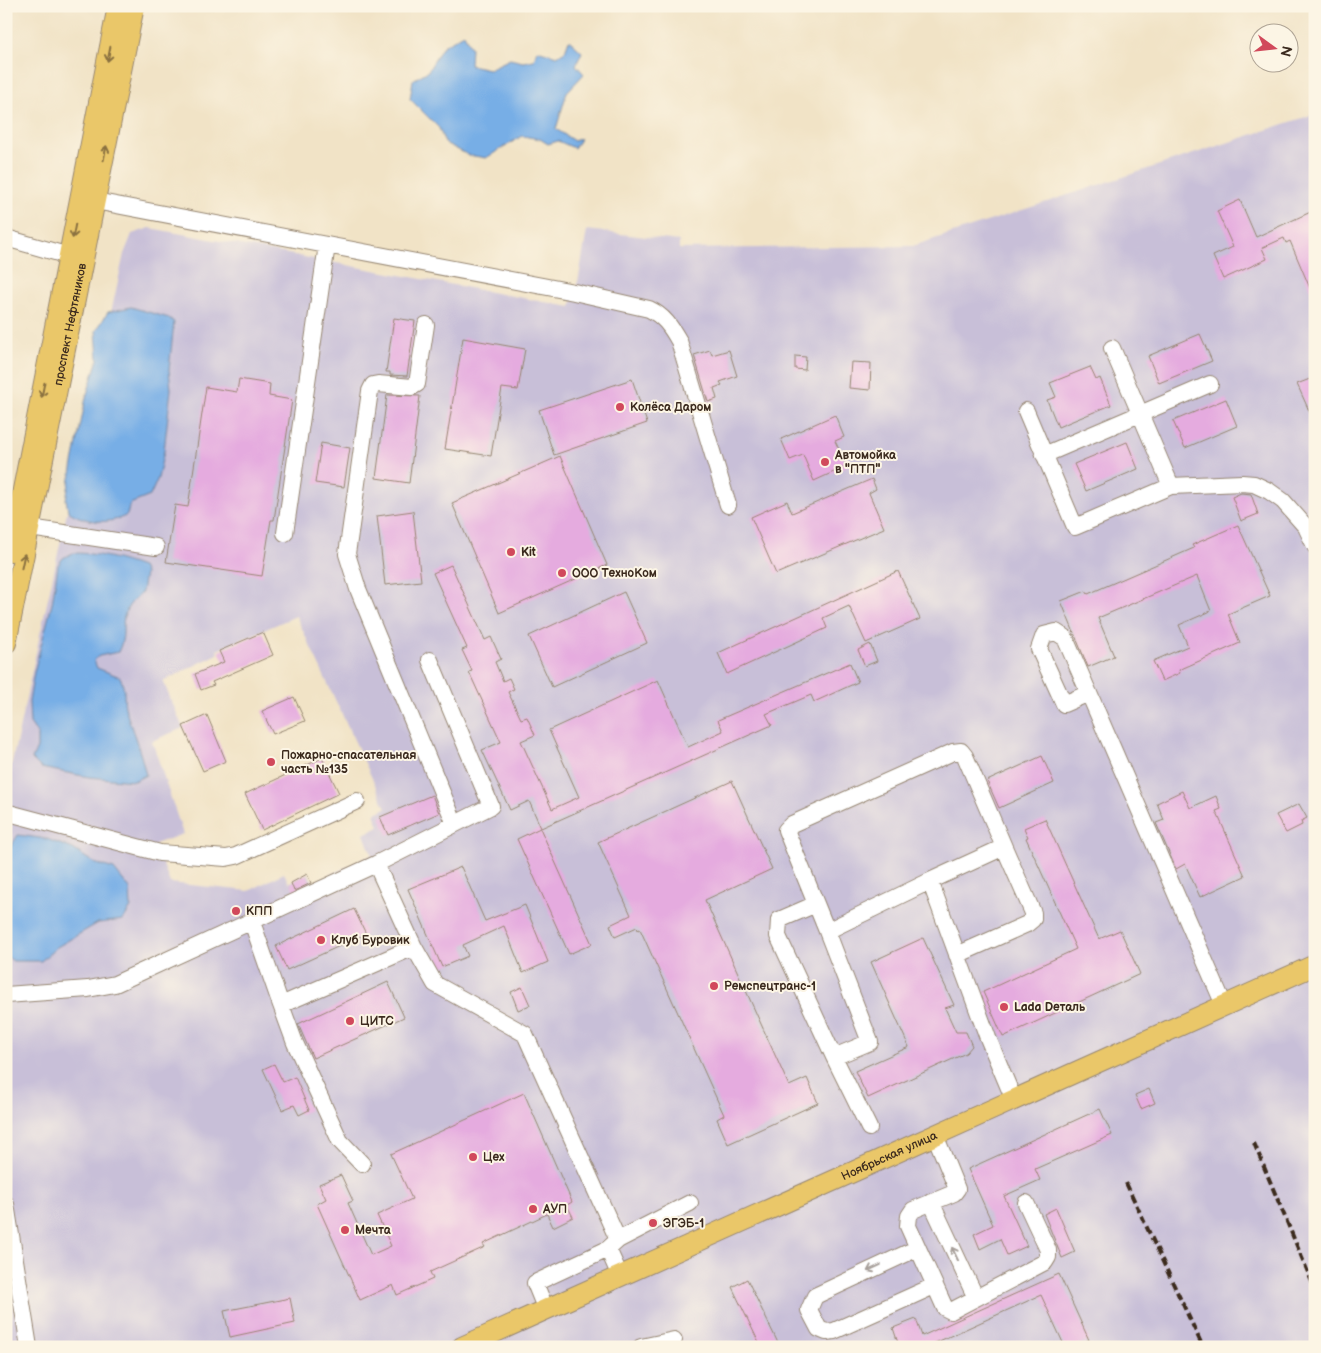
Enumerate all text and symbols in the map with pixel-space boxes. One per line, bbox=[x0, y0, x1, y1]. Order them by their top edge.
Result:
north arrow bbox=[1248, 22, 1298, 72]
text: N bbox=[1277, 44, 1296, 59]
one-way arrow bbox=[103, 46, 113, 62]
one-way arrow bbox=[101, 145, 110, 161]
one-way arrow bbox=[69, 222, 79, 238]
street label: проспект Нефтяников bbox=[50, 261, 90, 387]
one-way arrow bbox=[38, 382, 47, 398]
place label: Колёса Даром bbox=[630, 400, 711, 415]
marker: Колёса Даром bbox=[614, 401, 626, 413]
place label: Автомойка в "ПТП" bbox=[834, 448, 897, 477]
marker: Автомойка в "ПТП" bbox=[819, 456, 831, 468]
place label: Kit bbox=[521, 545, 536, 560]
marker: Kit bbox=[505, 546, 517, 558]
one-way arrow bbox=[19, 553, 28, 569]
place label: ООО ТехноКом bbox=[572, 566, 657, 581]
marker: ООО ТехноКом bbox=[556, 567, 568, 579]
place label: Пожарно-спасательная часть №135 bbox=[281, 748, 416, 777]
marker: Пожарно-спасательная часть №135 bbox=[265, 756, 277, 768]
place label: КПП bbox=[246, 904, 272, 919]
marker: КПП bbox=[230, 905, 242, 917]
place label: Клуб Буровик bbox=[331, 933, 410, 948]
marker: Клуб Буровик bbox=[315, 934, 327, 946]
place label: Ремспецтранс-1 bbox=[724, 979, 816, 994]
marker: Ремспецтранс-1 bbox=[708, 980, 720, 992]
place label: Lada Dеталь bbox=[1014, 1000, 1086, 1015]
marker: Lada Dеталь bbox=[998, 1001, 1010, 1013]
place label: ЦИТС bbox=[360, 1014, 394, 1029]
marker: ЦИТС bbox=[344, 1015, 356, 1027]
street label: Ноябрьская улица bbox=[839, 1128, 939, 1184]
place label: Цех bbox=[483, 1150, 505, 1165]
marker: Цех bbox=[467, 1151, 479, 1163]
place label: АУП bbox=[542, 1202, 567, 1217]
marker: АУП bbox=[527, 1203, 539, 1215]
place label: ЭГЭБ-1 bbox=[663, 1216, 704, 1231]
marker: ЭГЭБ-1 bbox=[647, 1217, 659, 1229]
place label: Мечта bbox=[355, 1223, 392, 1238]
marker: Мечта bbox=[339, 1224, 351, 1236]
one-way arrow bbox=[950, 1247, 960, 1262]
one-way arrow bbox=[867, 1264, 882, 1274]

